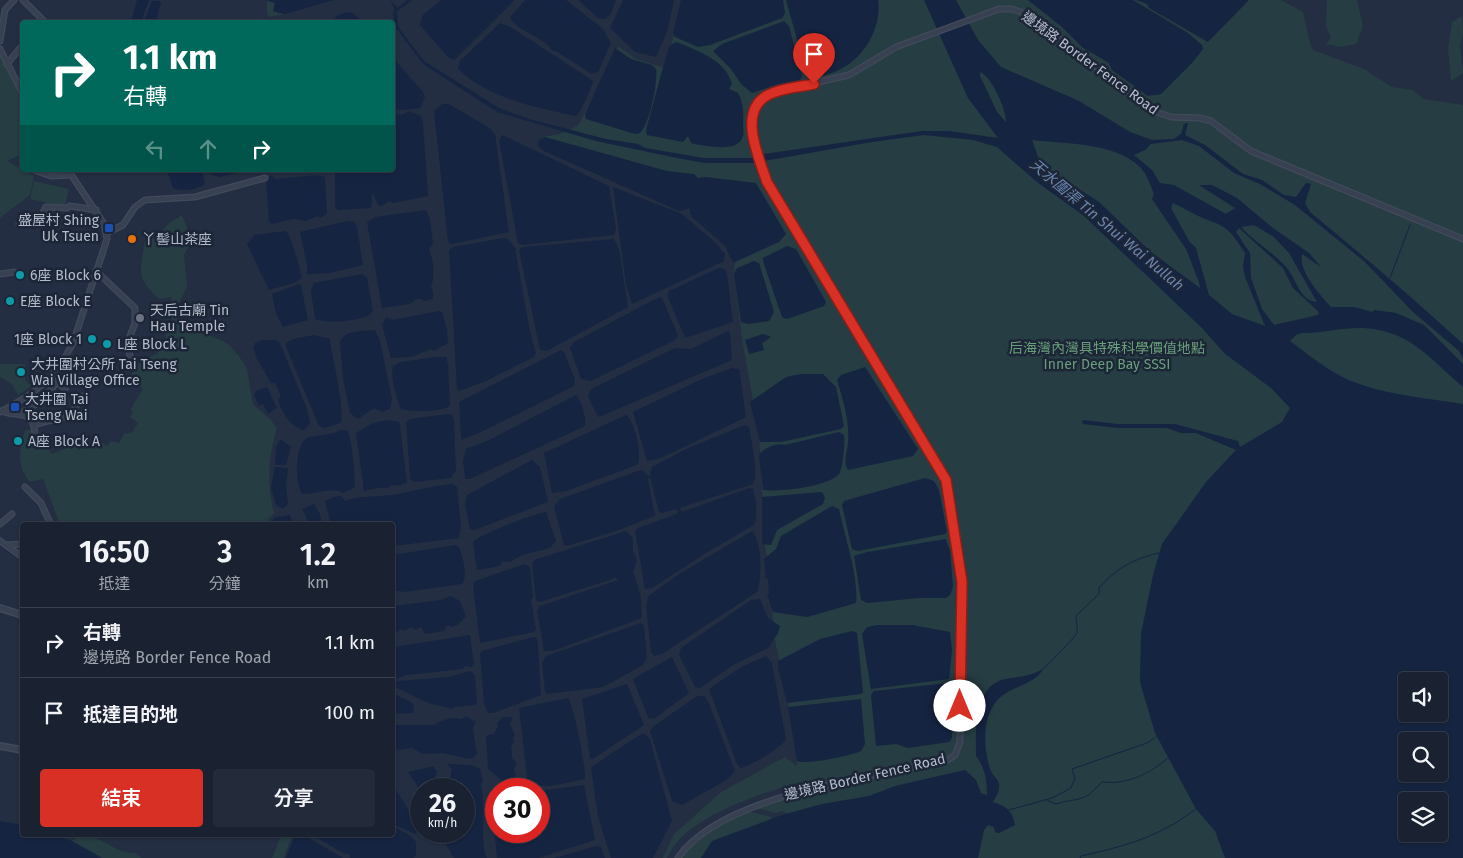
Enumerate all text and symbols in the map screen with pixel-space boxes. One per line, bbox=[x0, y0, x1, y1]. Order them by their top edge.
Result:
street label: 邊境路 Border Fence Road bbox=[1018, 8, 1162, 118]
pin bbox=[793, 33, 835, 84]
text: 1.1 km bbox=[123, 36, 218, 78]
icon: right bbox=[40, 40, 105, 105]
icon: arrive bbox=[800, 40, 828, 68]
text: 右轉 bbox=[123, 83, 167, 110]
icon: left bbox=[141, 135, 169, 163]
icon: ahead bbox=[194, 135, 222, 163]
icon: right bbox=[247, 135, 275, 163]
water label: 天水圍渠 Tin Shui Wai Nullah bbox=[1026, 155, 1188, 295]
place label: 盛屋村 Shing Uk Tsuen bbox=[18, 212, 100, 245]
marker: 盛屋村 Shing Uk Tsuen bbox=[103, 222, 115, 234]
place label: 丫髻山茶座 bbox=[142, 231, 212, 248]
marker: 丫髻山茶座 bbox=[126, 233, 138, 245]
place label: 6座 Block 6 bbox=[30, 267, 101, 284]
marker: 6座 Block 6 bbox=[14, 269, 26, 281]
place label: E座 Block E bbox=[20, 293, 91, 310]
marker: E座 Block E bbox=[4, 295, 16, 307]
place label: 天后古廟 Tin Hau Temple bbox=[150, 302, 229, 335]
marker: 天后古廟 Tin Hau Temple bbox=[134, 312, 146, 324]
place label: 1座 Block 1 bbox=[14, 331, 82, 348]
marker: 1座 Block 1 bbox=[86, 333, 98, 345]
place label: L座 Block L bbox=[117, 336, 187, 353]
marker: L座 Block L bbox=[101, 338, 113, 350]
park label: 后海灣內灣具特殊科學價值地點 Inner Deep Bay SSSI bbox=[1009, 340, 1205, 373]
place label: 大井圍村公所 Tai Tseng Wai Village Office bbox=[31, 356, 177, 389]
marker: 大井圍村公所 Tai Tseng Wai Village Office bbox=[15, 366, 27, 378]
place label: 大井圍 Tai Tseng Wai bbox=[25, 391, 89, 424]
marker: 大井圍 Tai Tseng Wai bbox=[9, 401, 21, 413]
place label: A座 Block A bbox=[28, 433, 100, 450]
marker: A座 Block A bbox=[12, 435, 24, 447]
text: 16:50 bbox=[79, 534, 150, 570]
text: 3 bbox=[217, 534, 233, 570]
text: 1.2 bbox=[300, 537, 336, 573]
text: km bbox=[307, 573, 329, 592]
text: 抵達 bbox=[98, 574, 130, 593]
text: 分鐘 bbox=[209, 574, 241, 593]
text: 右轉 bbox=[83, 621, 121, 644]
icon: right bbox=[40, 629, 68, 657]
text: 1.1 km bbox=[325, 631, 375, 654]
text: 邊境路 Border Fence Road bbox=[83, 648, 271, 667]
map controls bbox=[1398, 672, 1448, 842]
button: sound bbox=[1398, 672, 1448, 722]
position arrow bbox=[933, 679, 985, 731]
icon: arrive bbox=[40, 699, 68, 727]
text: 100 m bbox=[324, 701, 375, 724]
text: 抵達目的地 bbox=[83, 703, 178, 726]
button: search bbox=[1398, 732, 1448, 782]
street label: 邊境路 Border Fence Road bbox=[783, 750, 947, 804]
button: 結束 bbox=[40, 769, 203, 827]
button: 分享 bbox=[213, 769, 375, 827]
speed limit sign: 30 bbox=[485, 778, 550, 843]
text: 26 bbox=[429, 789, 456, 819]
button: layers bbox=[1398, 792, 1448, 842]
text: km/h bbox=[428, 816, 457, 830]

